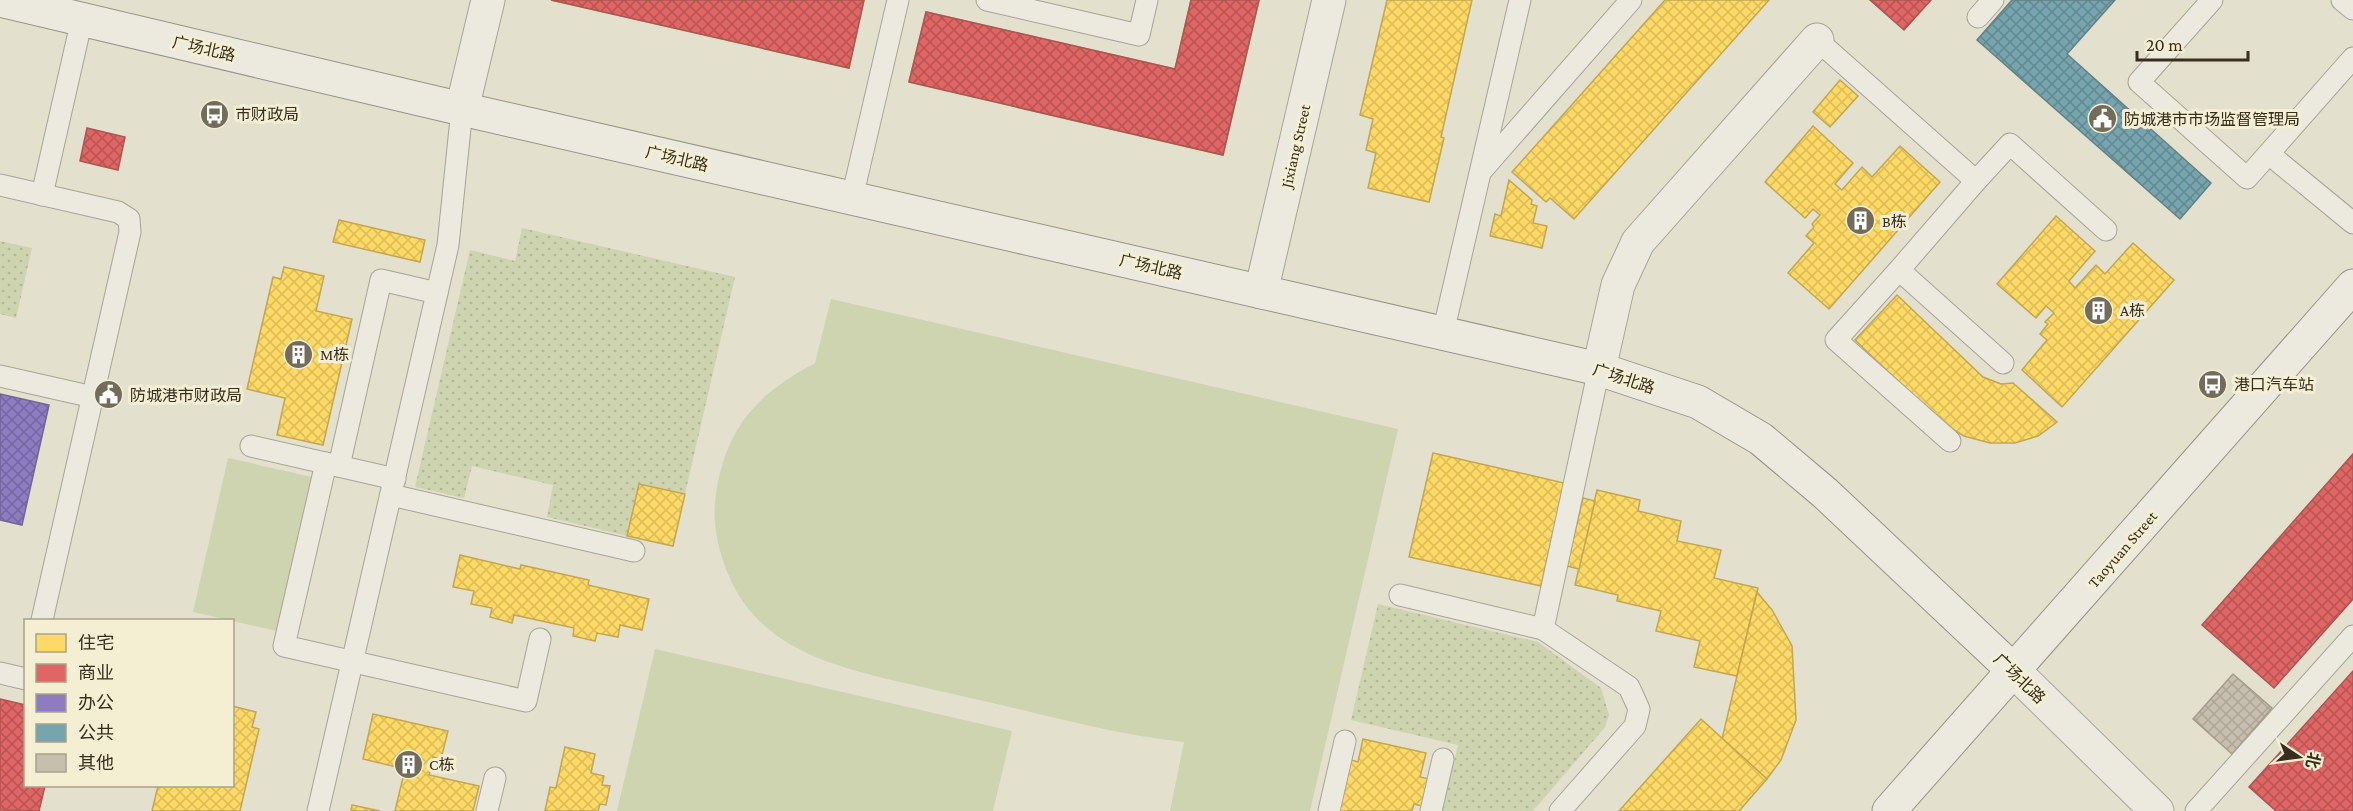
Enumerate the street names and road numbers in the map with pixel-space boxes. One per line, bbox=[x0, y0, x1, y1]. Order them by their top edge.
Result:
street label: 广场北路 bbox=[171, 33, 237, 64]
street label: Jixiang Street bbox=[1277, 102, 1314, 192]
street label: 广场北路 bbox=[644, 143, 710, 174]
street label: 广场北路 bbox=[1118, 251, 1184, 282]
street label: 广场北路 bbox=[1591, 361, 1657, 396]
street label: Taoyuan Street bbox=[2085, 507, 2161, 592]
street label: 广场北路 bbox=[1991, 650, 2049, 707]

